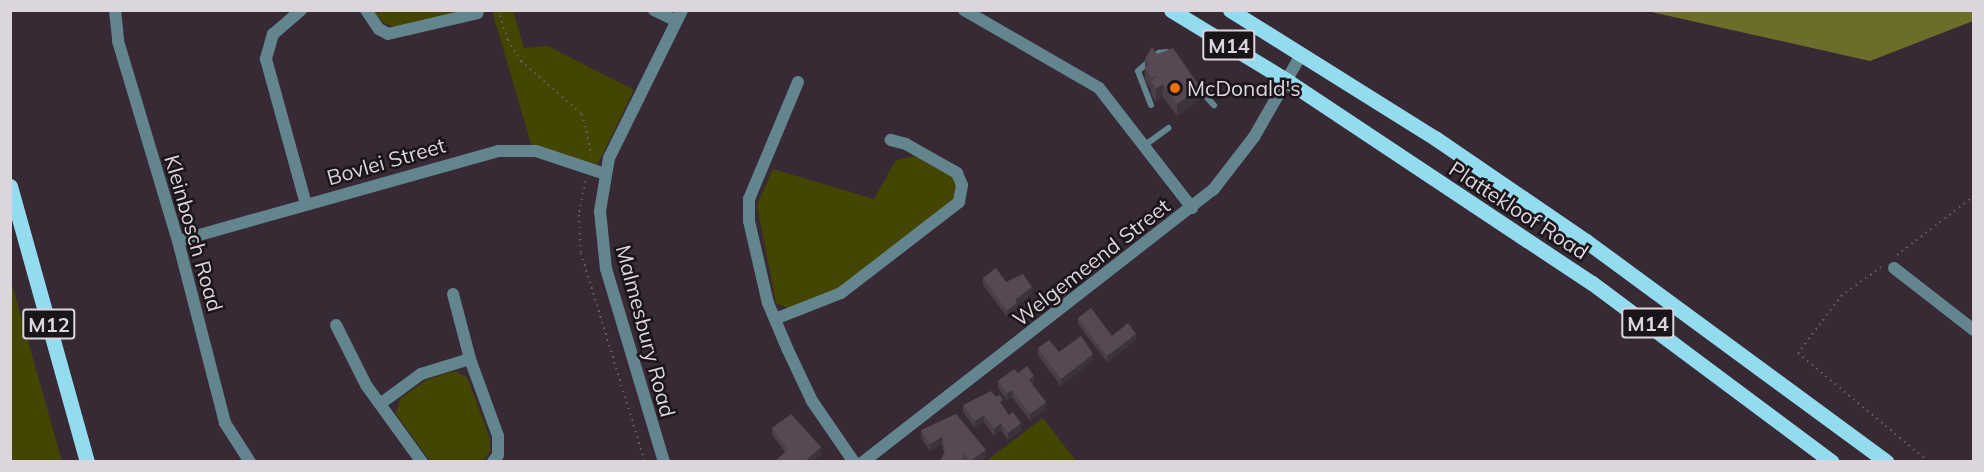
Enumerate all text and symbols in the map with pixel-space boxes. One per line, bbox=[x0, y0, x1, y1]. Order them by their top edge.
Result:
road number: M14 bbox=[1202, 28, 1256, 62]
place label: McDonald's bbox=[1187, 75, 1301, 101]
marker: McDonald's bbox=[1168, 81, 1182, 95]
street label: Bovlei Street bbox=[324, 132, 448, 190]
street label: Kleinbosch Road bbox=[160, 152, 228, 314]
street label: Plattekloof Road bbox=[1445, 156, 1593, 264]
street label: Welgemeend Street bbox=[1007, 193, 1175, 331]
street label: Malmesbury Road bbox=[611, 242, 681, 420]
road number: M14 bbox=[1621, 306, 1675, 340]
road number: M12 bbox=[22, 307, 76, 341]

